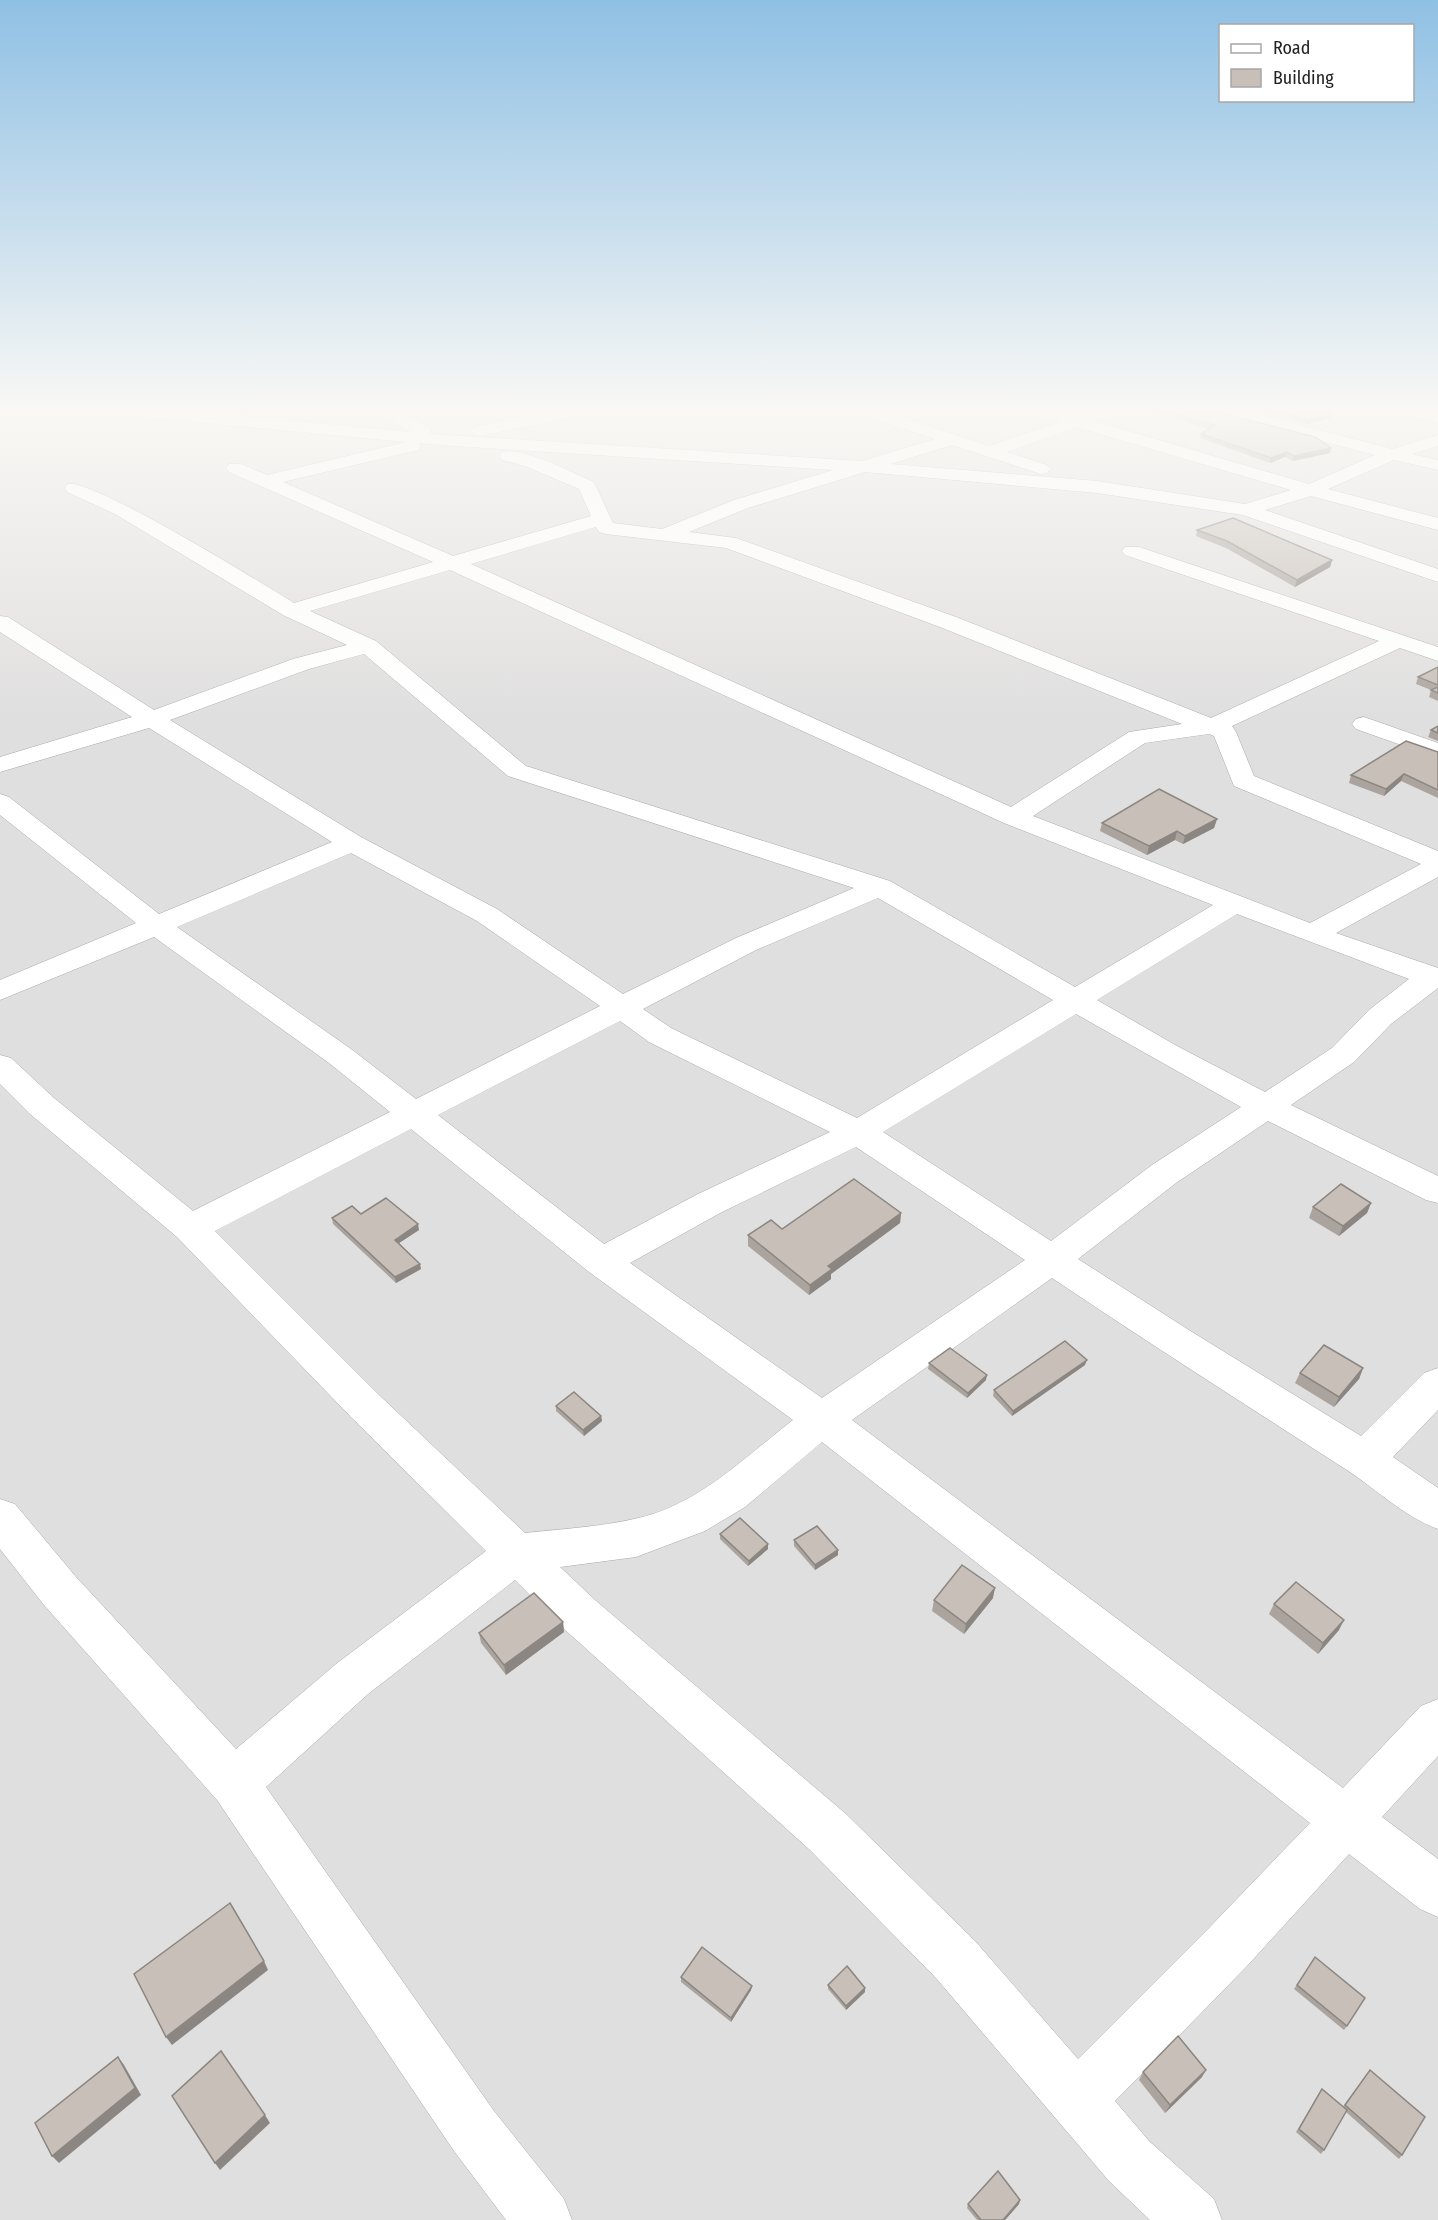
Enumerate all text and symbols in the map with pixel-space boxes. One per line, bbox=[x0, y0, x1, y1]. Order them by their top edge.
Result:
legend bbox=[1219, 24, 1414, 102]
text: Road bbox=[1273, 37, 1310, 59]
text: Building bbox=[1273, 67, 1334, 89]

